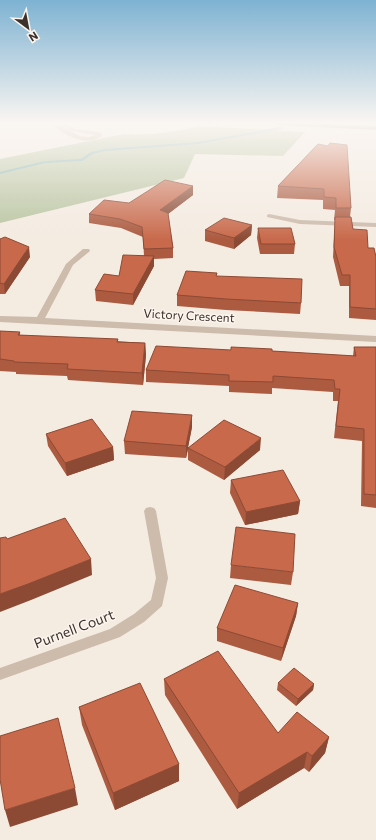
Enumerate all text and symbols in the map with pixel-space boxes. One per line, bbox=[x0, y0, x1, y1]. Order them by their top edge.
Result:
north arrow bbox=[8, 8, 48, 48]
text: N bbox=[27, 29, 41, 45]
street label: Victory Crescent bbox=[143, 306, 235, 324]
street label: Purnell Court bbox=[31, 605, 117, 652]

